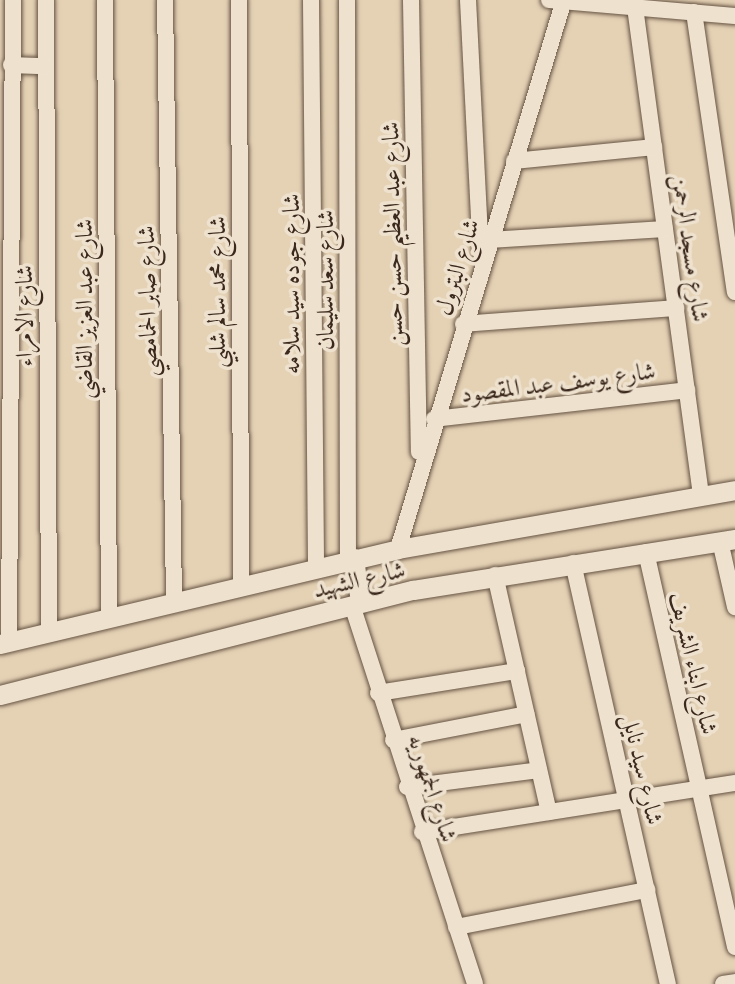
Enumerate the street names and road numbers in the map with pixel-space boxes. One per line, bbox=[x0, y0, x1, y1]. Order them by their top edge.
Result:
street label: شارع عبد العظيم حسن حسن bbox=[376, 122, 408, 346]
street label: شارع مسجد الرحمن bbox=[666, 172, 716, 324]
street label: شارع جوده سيد سلامه bbox=[277, 194, 305, 374]
street label: شارع سعد سليمان bbox=[311, 210, 339, 350]
street label: شارع البترول bbox=[429, 215, 485, 319]
street label: شارع محمد سالم شلبي bbox=[203, 216, 231, 368]
street label: شارع عبد العزيز القاضي bbox=[70, 219, 98, 399]
street label: شارع صابر الحمامصي bbox=[131, 225, 163, 377]
street label: شارع الامراء bbox=[10, 265, 38, 367]
street label: شارع يوسف عبد المقصود bbox=[459, 356, 657, 408]
street label: شارع الشهيد bbox=[310, 554, 408, 604]
street label: شارع ابناء الشريف bbox=[664, 589, 724, 737]
street label: شارع سيد نايل bbox=[616, 711, 670, 827]
street label: شارع الجمهوريه bbox=[402, 731, 464, 845]

